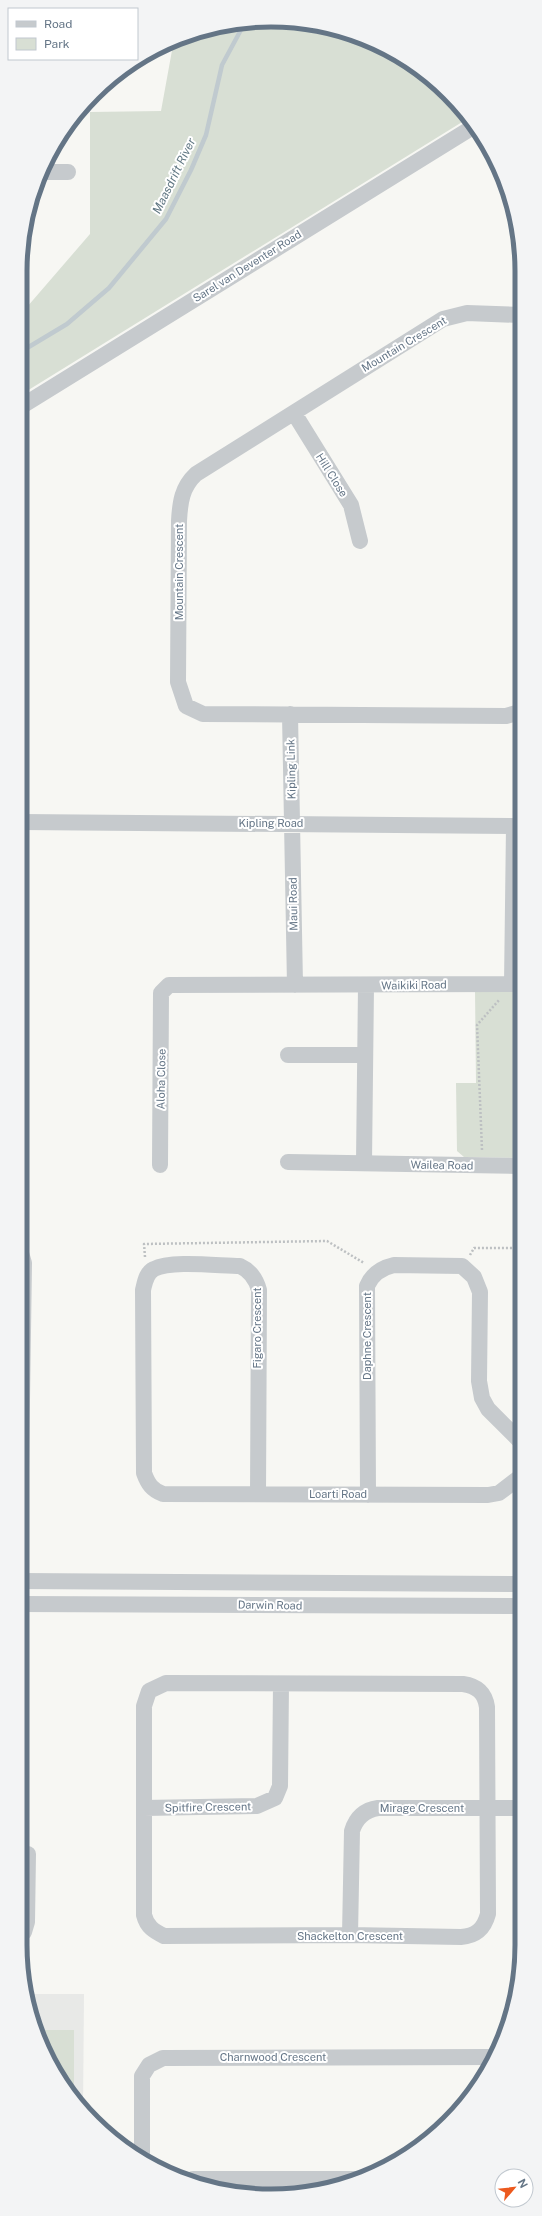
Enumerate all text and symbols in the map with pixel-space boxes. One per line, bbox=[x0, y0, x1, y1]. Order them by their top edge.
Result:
legend bbox=[8, 8, 138, 60]
text: Road bbox=[44, 17, 72, 31]
text: Park bbox=[44, 37, 70, 51]
water label: Maasdrift River bbox=[150, 136, 199, 216]
street label: Sarel van Deventer Road bbox=[191, 228, 303, 304]
street label: Mountain Crescent bbox=[359, 314, 449, 374]
street label: Hill Close bbox=[314, 451, 350, 499]
street label: Mountain Crescent bbox=[173, 524, 185, 620]
street label: Kipling Link bbox=[284, 739, 298, 799]
street label: Kipling Road bbox=[239, 817, 303, 829]
street label: Maui Road bbox=[287, 877, 299, 931]
street label: Waikiki Road bbox=[381, 978, 447, 992]
street label: Aloha Close bbox=[154, 1049, 168, 1109]
street label: Wailea Road bbox=[410, 1158, 474, 1172]
street label: Figaro Crescent bbox=[251, 1287, 263, 1369]
street label: Daphne Crescent bbox=[361, 1292, 373, 1380]
street label: Loarti Road bbox=[309, 1488, 367, 1500]
street label: Darwin Road bbox=[238, 1598, 302, 1612]
street label: Spitfire Crescent bbox=[165, 1800, 251, 1814]
street label: Mirage Crescent bbox=[380, 1802, 464, 1814]
street label: Shackelton Crescent bbox=[297, 1930, 403, 1942]
street label: Charnwood Crescent bbox=[220, 2051, 326, 2063]
north arrow bbox=[494, 2168, 534, 2208]
text: N bbox=[516, 2177, 530, 2190]

